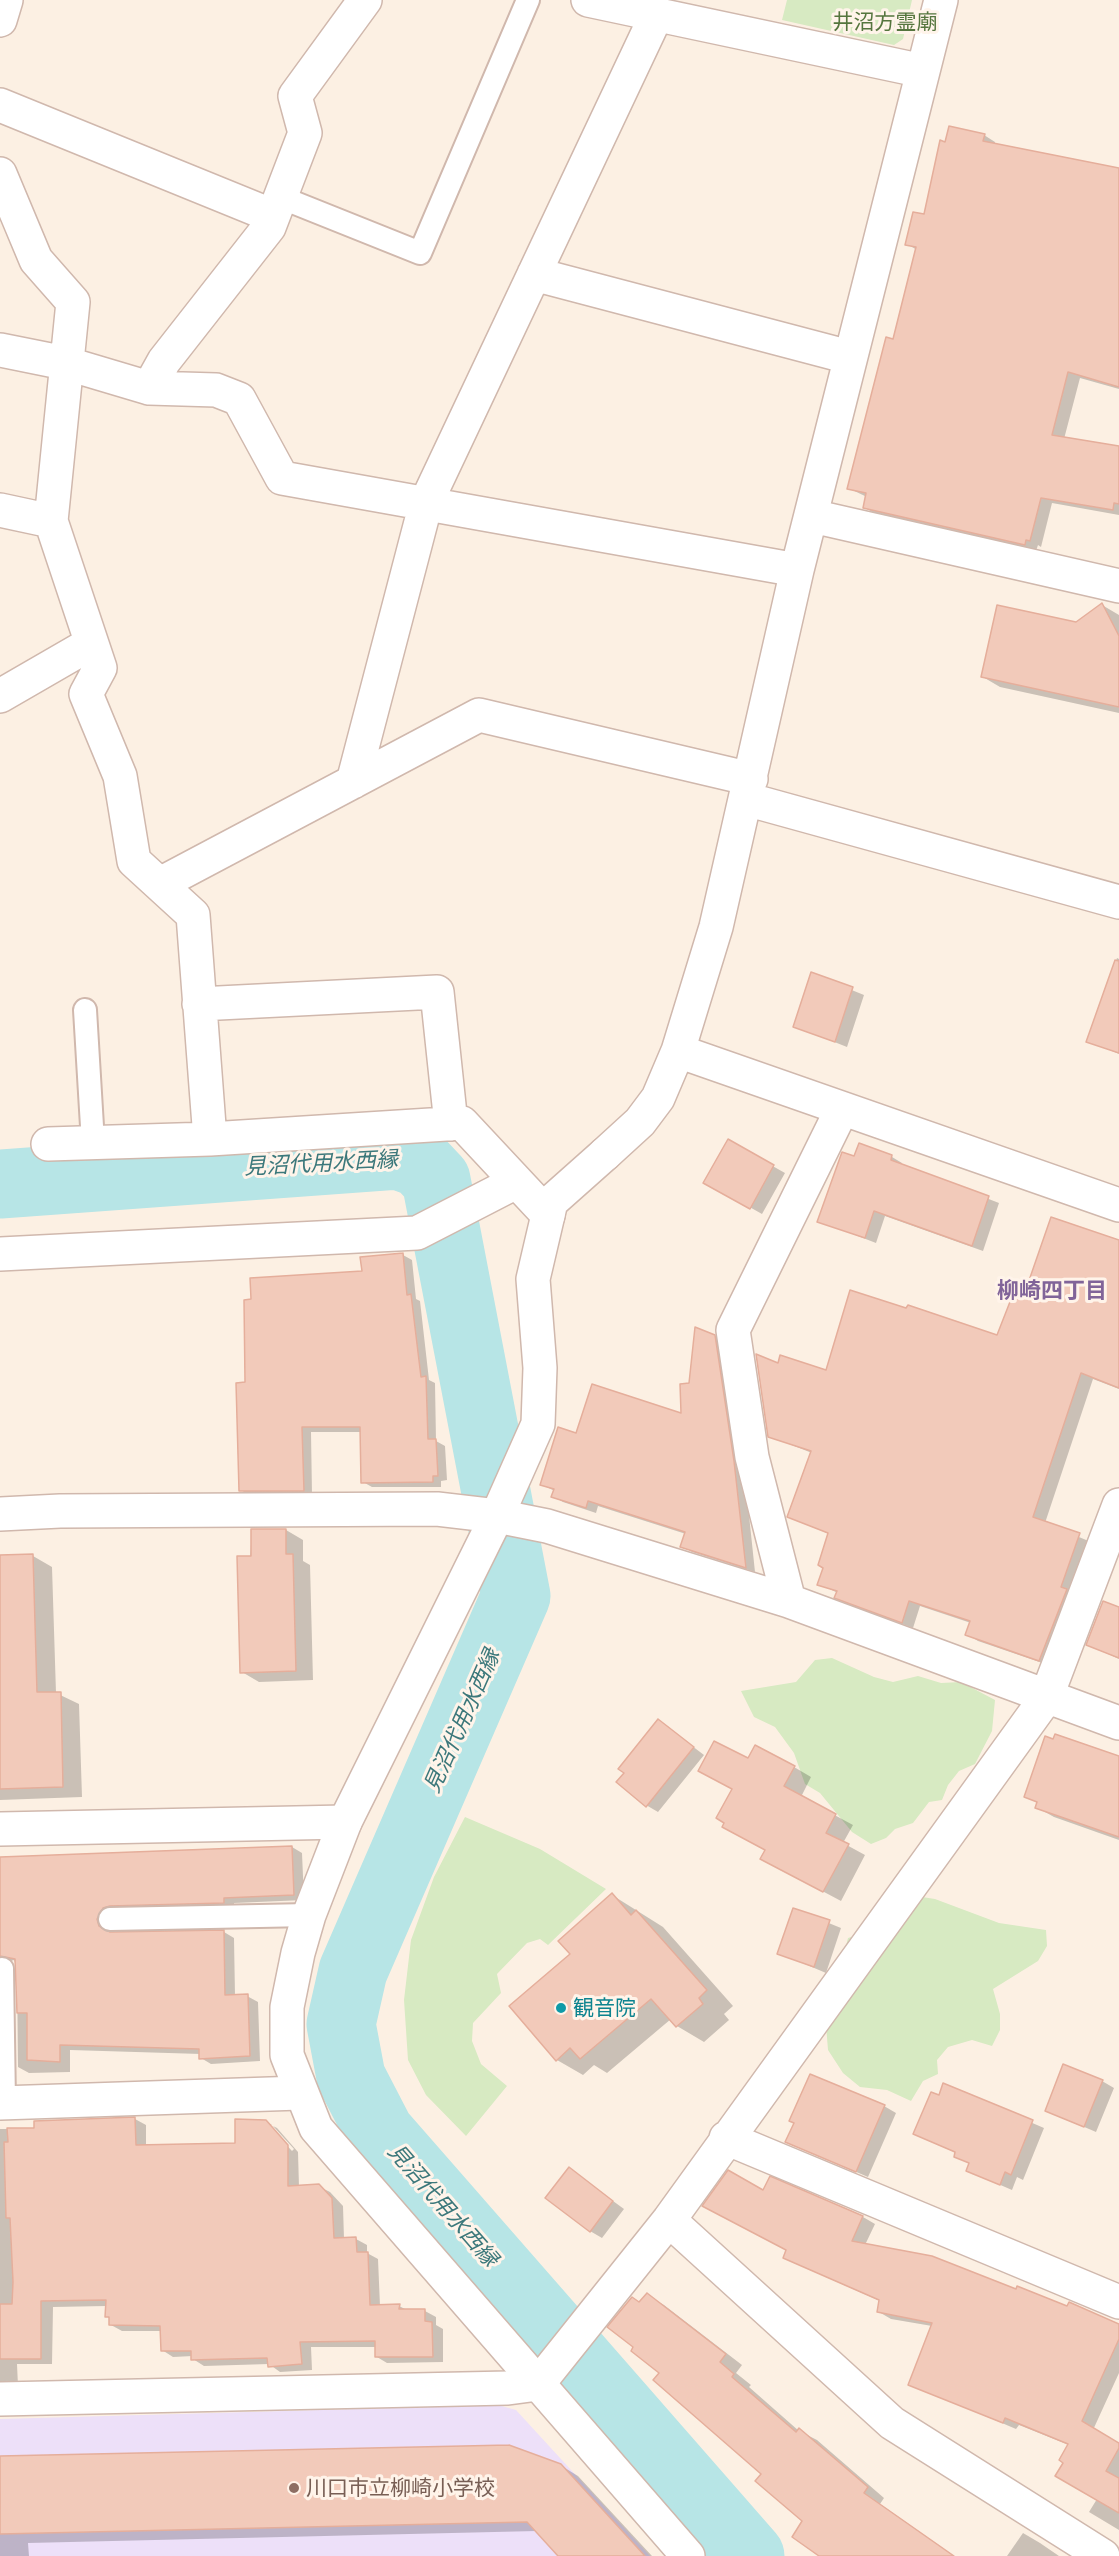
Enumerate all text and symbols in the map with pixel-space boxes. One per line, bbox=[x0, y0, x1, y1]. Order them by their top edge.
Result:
park label: 井沼方霊廟 bbox=[833, 9, 937, 35]
water label: 見沼代用水西縁 bbox=[243, 1146, 399, 1180]
district label: 柳崎四丁目 bbox=[997, 1278, 1107, 1304]
water label: 見沼代用水西縁 bbox=[419, 1645, 505, 1797]
place label: 観音院 bbox=[573, 1995, 636, 2021]
marker: 観音院 bbox=[554, 2001, 568, 2015]
water label: 見沼代用水西縁 bbox=[383, 2138, 503, 2272]
place label: 川口市立柳崎小学校 bbox=[306, 2475, 495, 2501]
marker: 川口市立柳崎小学校 bbox=[287, 2481, 301, 2495]

